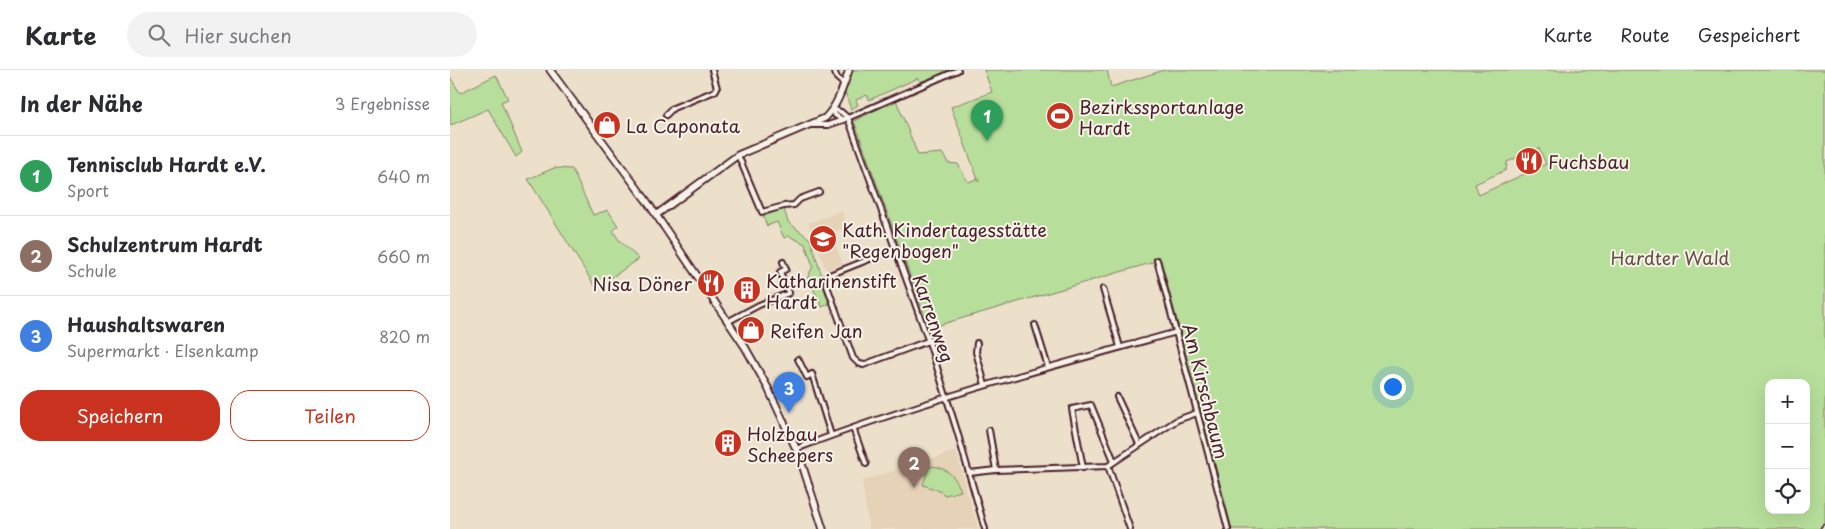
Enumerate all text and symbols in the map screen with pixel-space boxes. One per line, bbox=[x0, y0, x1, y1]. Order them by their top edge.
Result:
search box bbox=[127, 12, 477, 57]
text: Karte bbox=[25, 17, 97, 53]
icon: search bbox=[145, 21, 173, 49]
text: Hier suchen bbox=[185, 21, 292, 49]
text: Karte bbox=[1544, 21, 1592, 48]
text: Route bbox=[1620, 21, 1670, 48]
text: Gespeichert bbox=[1698, 21, 1800, 48]
text: In der Nähe bbox=[20, 87, 142, 119]
text: 3 Ergebnisse bbox=[335, 91, 430, 115]
place label: Bezirkssportanlage Hardt bbox=[1079, 93, 1244, 141]
pin: 1 bbox=[971, 100, 1003, 141]
sports icon: Bezirkssportanlage Hardt bbox=[1045, 101, 1075, 131]
shop icon: La Caponata bbox=[592, 110, 622, 140]
place label: La Caponata bbox=[626, 112, 741, 139]
restaurant icon: Fuchsbau bbox=[1514, 146, 1544, 176]
place label: Fuchsbau bbox=[1548, 148, 1629, 175]
text: Tennisclub Hardt e.V. bbox=[67, 150, 266, 178]
text: 1 bbox=[32, 164, 40, 188]
text: 640 m bbox=[377, 164, 430, 188]
text: Sport bbox=[67, 178, 109, 202]
place label: Kath. Kindertagesstätte "Regenbogen" bbox=[842, 216, 1047, 264]
school or university icon: Kath. Kindertagesstätte "Regenbogen" bbox=[808, 224, 838, 254]
text: Schulzentrum Hardt bbox=[67, 230, 263, 258]
text: 2 bbox=[30, 244, 42, 268]
text: 660 m bbox=[377, 244, 430, 268]
park label: Hardter Wald bbox=[1610, 244, 1730, 271]
text: Schule bbox=[67, 258, 117, 282]
place label: Katharinenstift Hardt bbox=[766, 267, 897, 315]
restaurant icon: Nisa Döner bbox=[696, 268, 726, 298]
place label: Nisa Döner bbox=[593, 270, 693, 297]
street label: Karrenweg bbox=[906, 270, 962, 366]
building icon: Katharinenstift Hardt bbox=[732, 275, 762, 305]
text: Haushaltswaren bbox=[67, 310, 225, 338]
shop icon: Reifen Jan bbox=[736, 315, 766, 345]
place label: Reifen Jan bbox=[770, 317, 863, 344]
street label: Am Kirschbaum bbox=[1176, 320, 1236, 462]
text: 3 bbox=[31, 324, 41, 348]
text: 820 m bbox=[379, 324, 430, 348]
text: Supermarkt · Elsenkamp bbox=[67, 338, 259, 362]
pin: 3 bbox=[773, 372, 805, 413]
your location bbox=[1380, 374, 1406, 400]
map controls bbox=[1765, 379, 1810, 514]
button: + bbox=[1765, 379, 1810, 424]
button: Speichern bbox=[20, 390, 220, 441]
button: Teilen bbox=[230, 390, 430, 441]
place label: Holzbau Scheepers bbox=[747, 420, 833, 468]
button: − bbox=[1765, 424, 1810, 469]
building icon: Holzbau Scheepers bbox=[713, 428, 743, 458]
pin: 2 bbox=[898, 447, 930, 488]
button: locate bbox=[1765, 469, 1810, 514]

